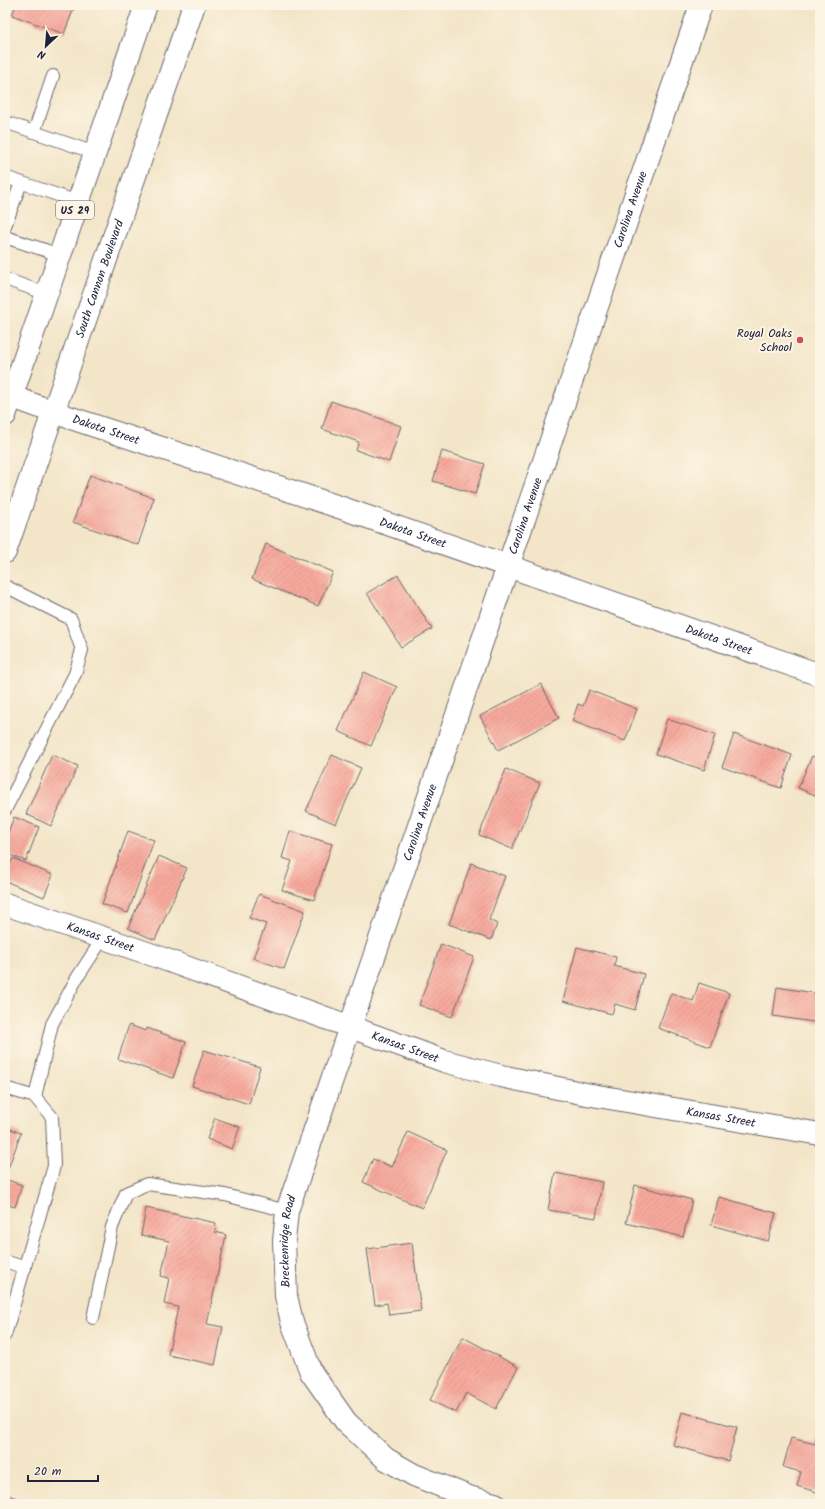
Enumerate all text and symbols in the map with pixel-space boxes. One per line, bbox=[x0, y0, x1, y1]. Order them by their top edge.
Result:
north arrow bbox=[26, 26, 66, 66]
text: N bbox=[35, 44, 49, 64]
street label: Carolina Avenue bbox=[609, 168, 653, 251]
road number: US 29 bbox=[56, 201, 94, 219]
street label: South Cannon Boulevard bbox=[71, 216, 129, 341]
place label: Royal Oaks School bbox=[737, 324, 792, 357]
marker: Royal Oaks School bbox=[795, 335, 805, 345]
street label: Dakota Street bbox=[69, 410, 142, 450]
street label: Carolina Avenue bbox=[504, 474, 548, 557]
street label: Dakota Street bbox=[377, 513, 449, 554]
street label: Dakota Street bbox=[683, 620, 755, 661]
street label: Carolina Avenue bbox=[398, 781, 443, 864]
street label: Kansas Street bbox=[64, 917, 137, 958]
street label: Kansas Street bbox=[369, 1026, 442, 1068]
street label: Kansas Street bbox=[685, 1102, 757, 1133]
street label: Breckenridge Road bbox=[275, 1192, 302, 1288]
scale bar bbox=[28, 1457, 98, 1483]
text: 20 m bbox=[34, 1462, 62, 1481]

